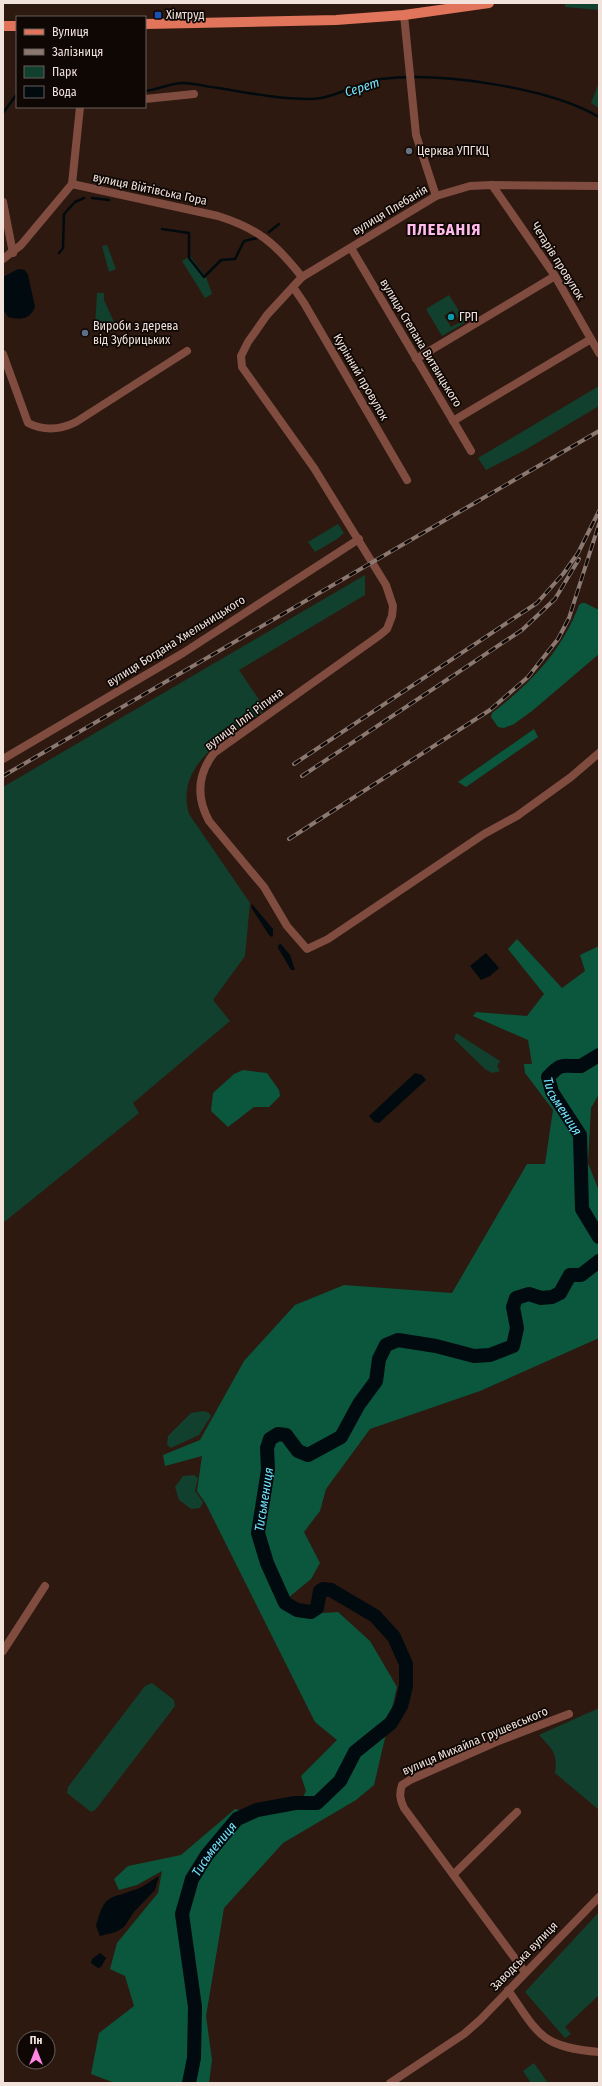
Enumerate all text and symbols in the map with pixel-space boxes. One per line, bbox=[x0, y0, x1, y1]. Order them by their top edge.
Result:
place label: Хімтруд bbox=[166, 8, 204, 22]
marker: Хімтруд bbox=[153, 10, 163, 20]
legend bbox=[16, 16, 146, 108]
text: Вулиця bbox=[52, 25, 89, 39]
text: Залізниця bbox=[52, 45, 103, 59]
text: Парк bbox=[52, 65, 78, 79]
water label: Серет bbox=[343, 74, 381, 100]
text: Вода bbox=[52, 85, 77, 99]
place label: Церква УПГКЦ bbox=[417, 144, 489, 158]
marker: Церква УПГКЦ bbox=[404, 146, 414, 156]
street label: вулиця Війтівська Гора bbox=[92, 170, 208, 208]
street label: вулиця Плебанія bbox=[350, 182, 430, 238]
district label: ПЛЕБАНІЯ bbox=[407, 220, 481, 239]
street label: Четарів провулок bbox=[528, 220, 588, 303]
street label: вулиця Степана Витвицького bbox=[377, 276, 465, 410]
place label: ГРП bbox=[459, 310, 478, 324]
marker: ГРП bbox=[446, 312, 456, 322]
place label: Вироби з дерева від Зубрицьких bbox=[93, 319, 179, 347]
marker: Вироби з дерева від Зубрицьких bbox=[80, 328, 90, 338]
street label: Курінний провулок bbox=[330, 331, 392, 423]
street label: вулиця Богдана Хмельницького bbox=[104, 593, 248, 689]
street label: вулиця Іллі Ріпина bbox=[202, 685, 286, 753]
water label: Тисьмениця bbox=[541, 1076, 585, 1138]
water label: Тисьмениця bbox=[251, 1466, 276, 1533]
street label: вулиця Михайла Грушевського bbox=[400, 1704, 550, 1778]
water label: Тисьмениця bbox=[188, 1818, 239, 1879]
street label: Заводська вулиця bbox=[487, 1919, 561, 1993]
north arrow bbox=[16, 2030, 56, 2070]
text: Пн bbox=[30, 2034, 42, 2047]

